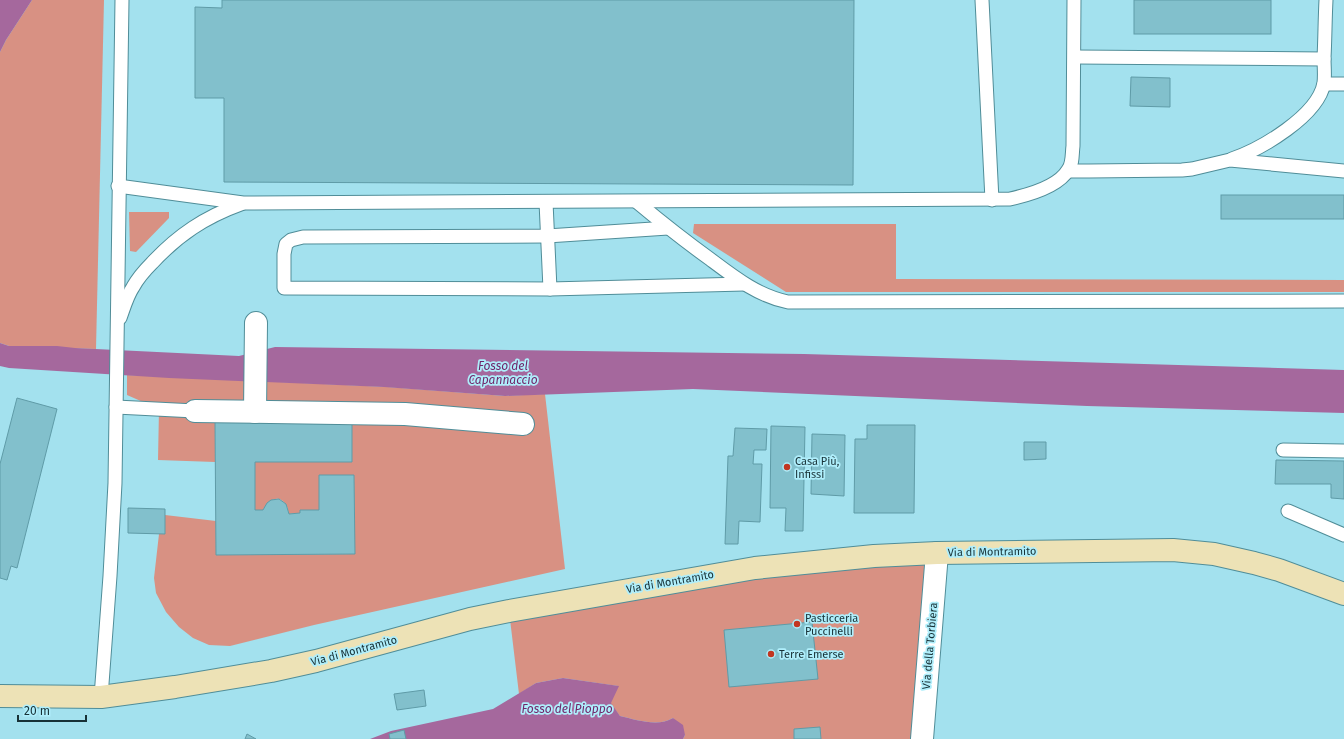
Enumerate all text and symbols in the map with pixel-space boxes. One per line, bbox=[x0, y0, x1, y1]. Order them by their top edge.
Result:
water label: Fosso del Capannaccio bbox=[468, 359, 538, 387]
place label: Casa Più, Infissi bbox=[795, 455, 840, 481]
marker: Casa Più, Infissi bbox=[782, 462, 792, 472]
street label: Via di Montramito bbox=[948, 545, 1036, 559]
street label: Via di Montramito bbox=[625, 568, 715, 596]
street label: Via della Torbiera bbox=[920, 602, 940, 690]
place label: Pasticceria Puccinelli bbox=[805, 612, 858, 638]
marker: Pasticceria Puccinelli bbox=[792, 619, 802, 629]
street label: Via di Montramito bbox=[309, 633, 399, 669]
place label: Terre Emerse bbox=[779, 648, 844, 661]
marker: Terre Emerse bbox=[766, 649, 776, 659]
scale bar bbox=[18, 697, 86, 723]
water label: Fosso del Pioppo bbox=[521, 702, 613, 716]
text: 20 m bbox=[24, 704, 50, 718]

